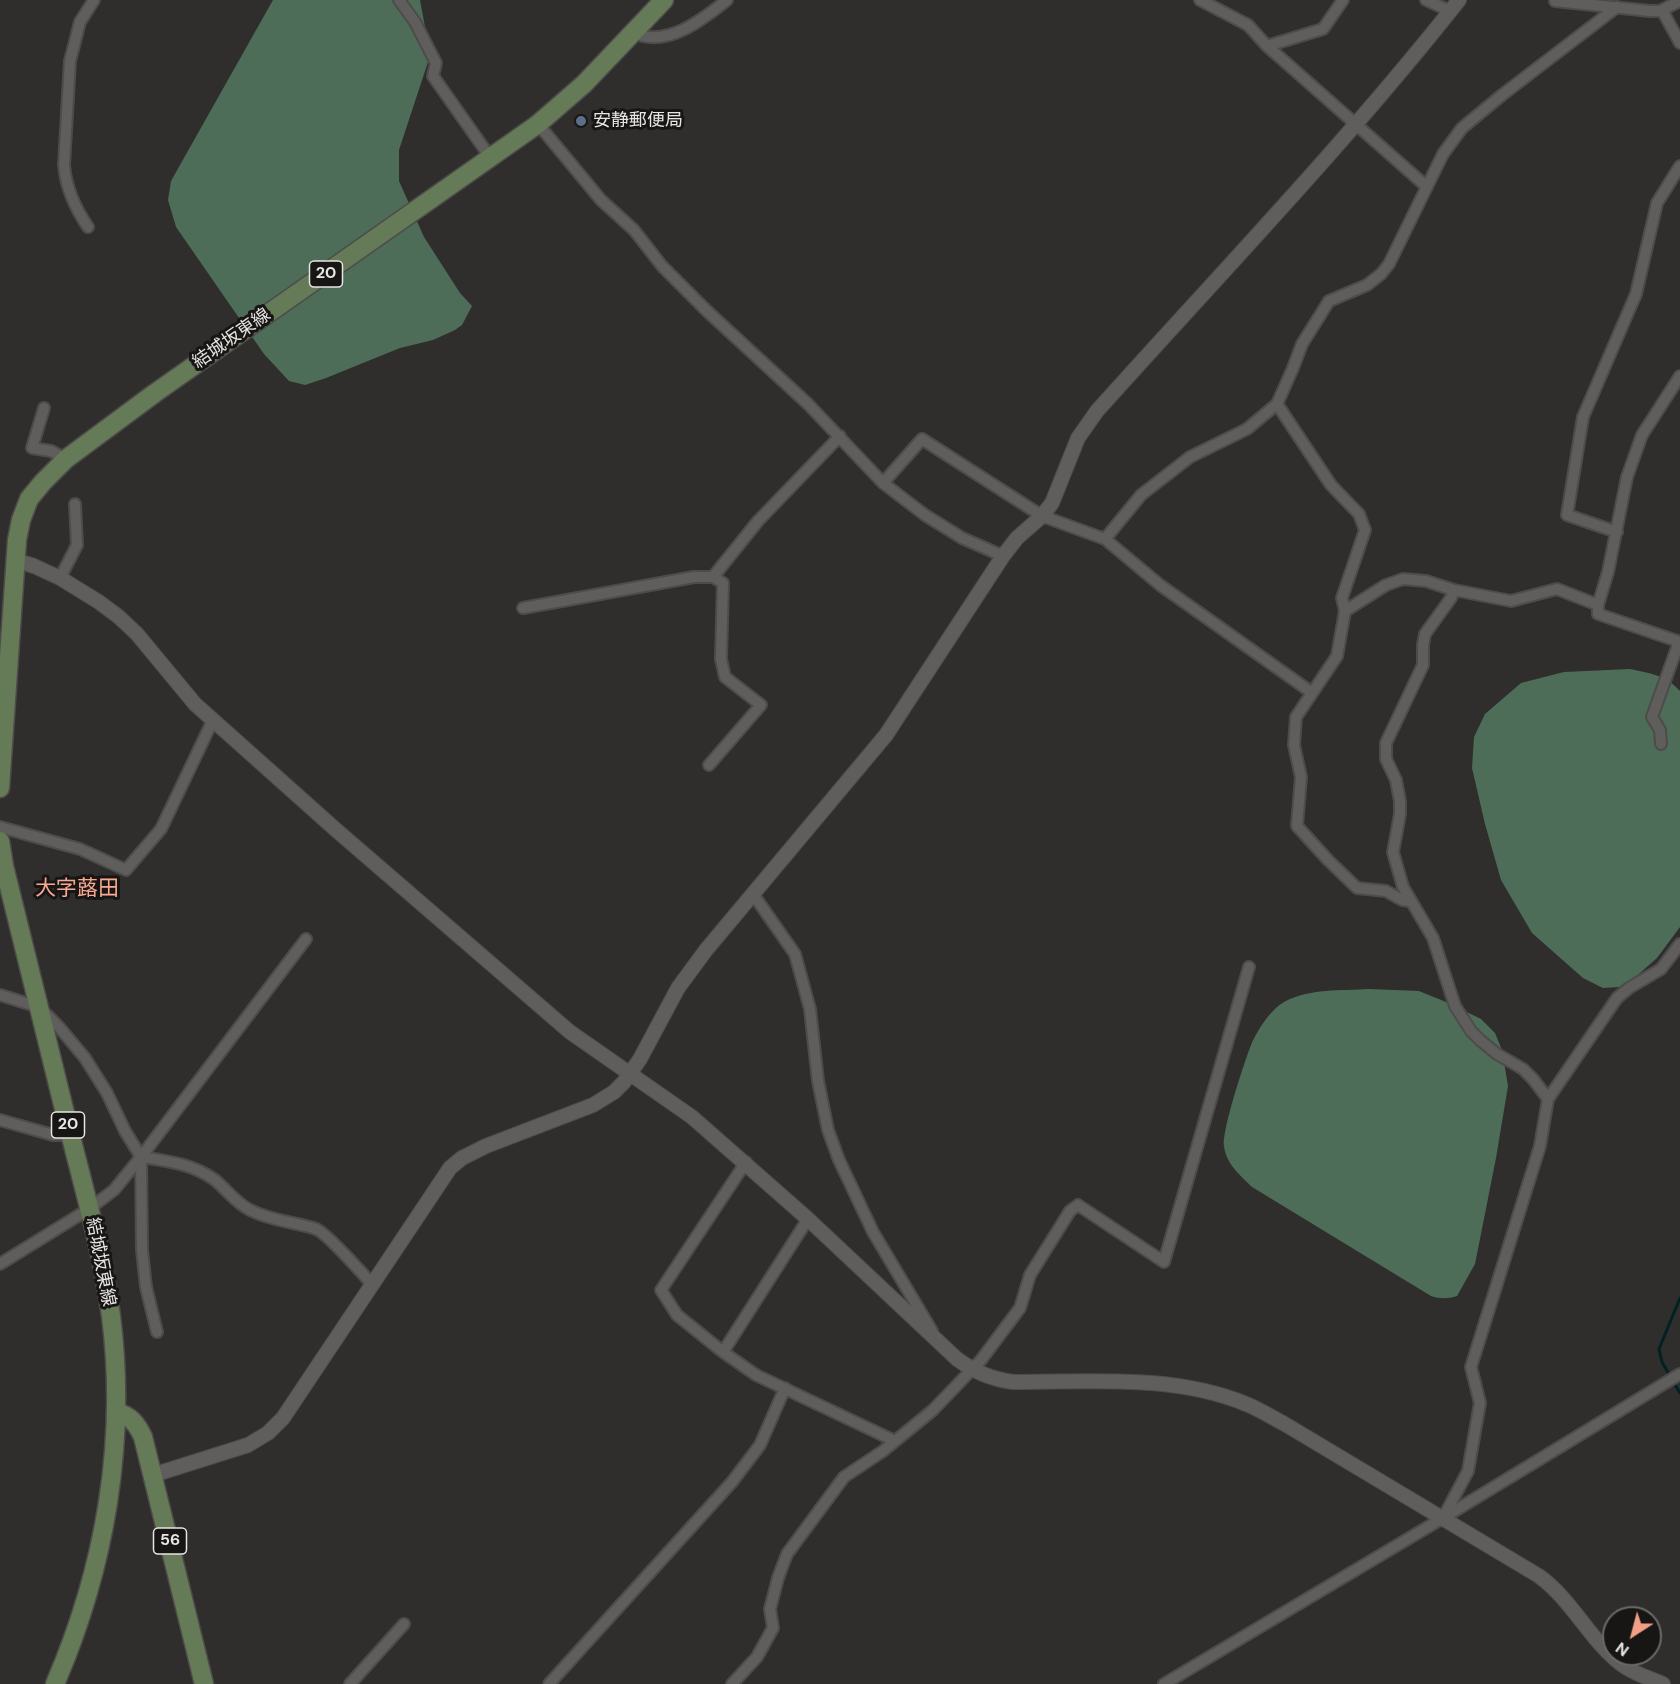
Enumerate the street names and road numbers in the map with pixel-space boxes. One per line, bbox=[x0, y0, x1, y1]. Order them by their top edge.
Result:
road number: 20 bbox=[310, 261, 342, 287]
street label: 結城坂東線 bbox=[189, 304, 275, 374]
road number: 20 bbox=[52, 1112, 84, 1138]
street label: 結城坂東線 bbox=[81, 1216, 119, 1308]
road number: 56 bbox=[154, 1528, 186, 1554]

